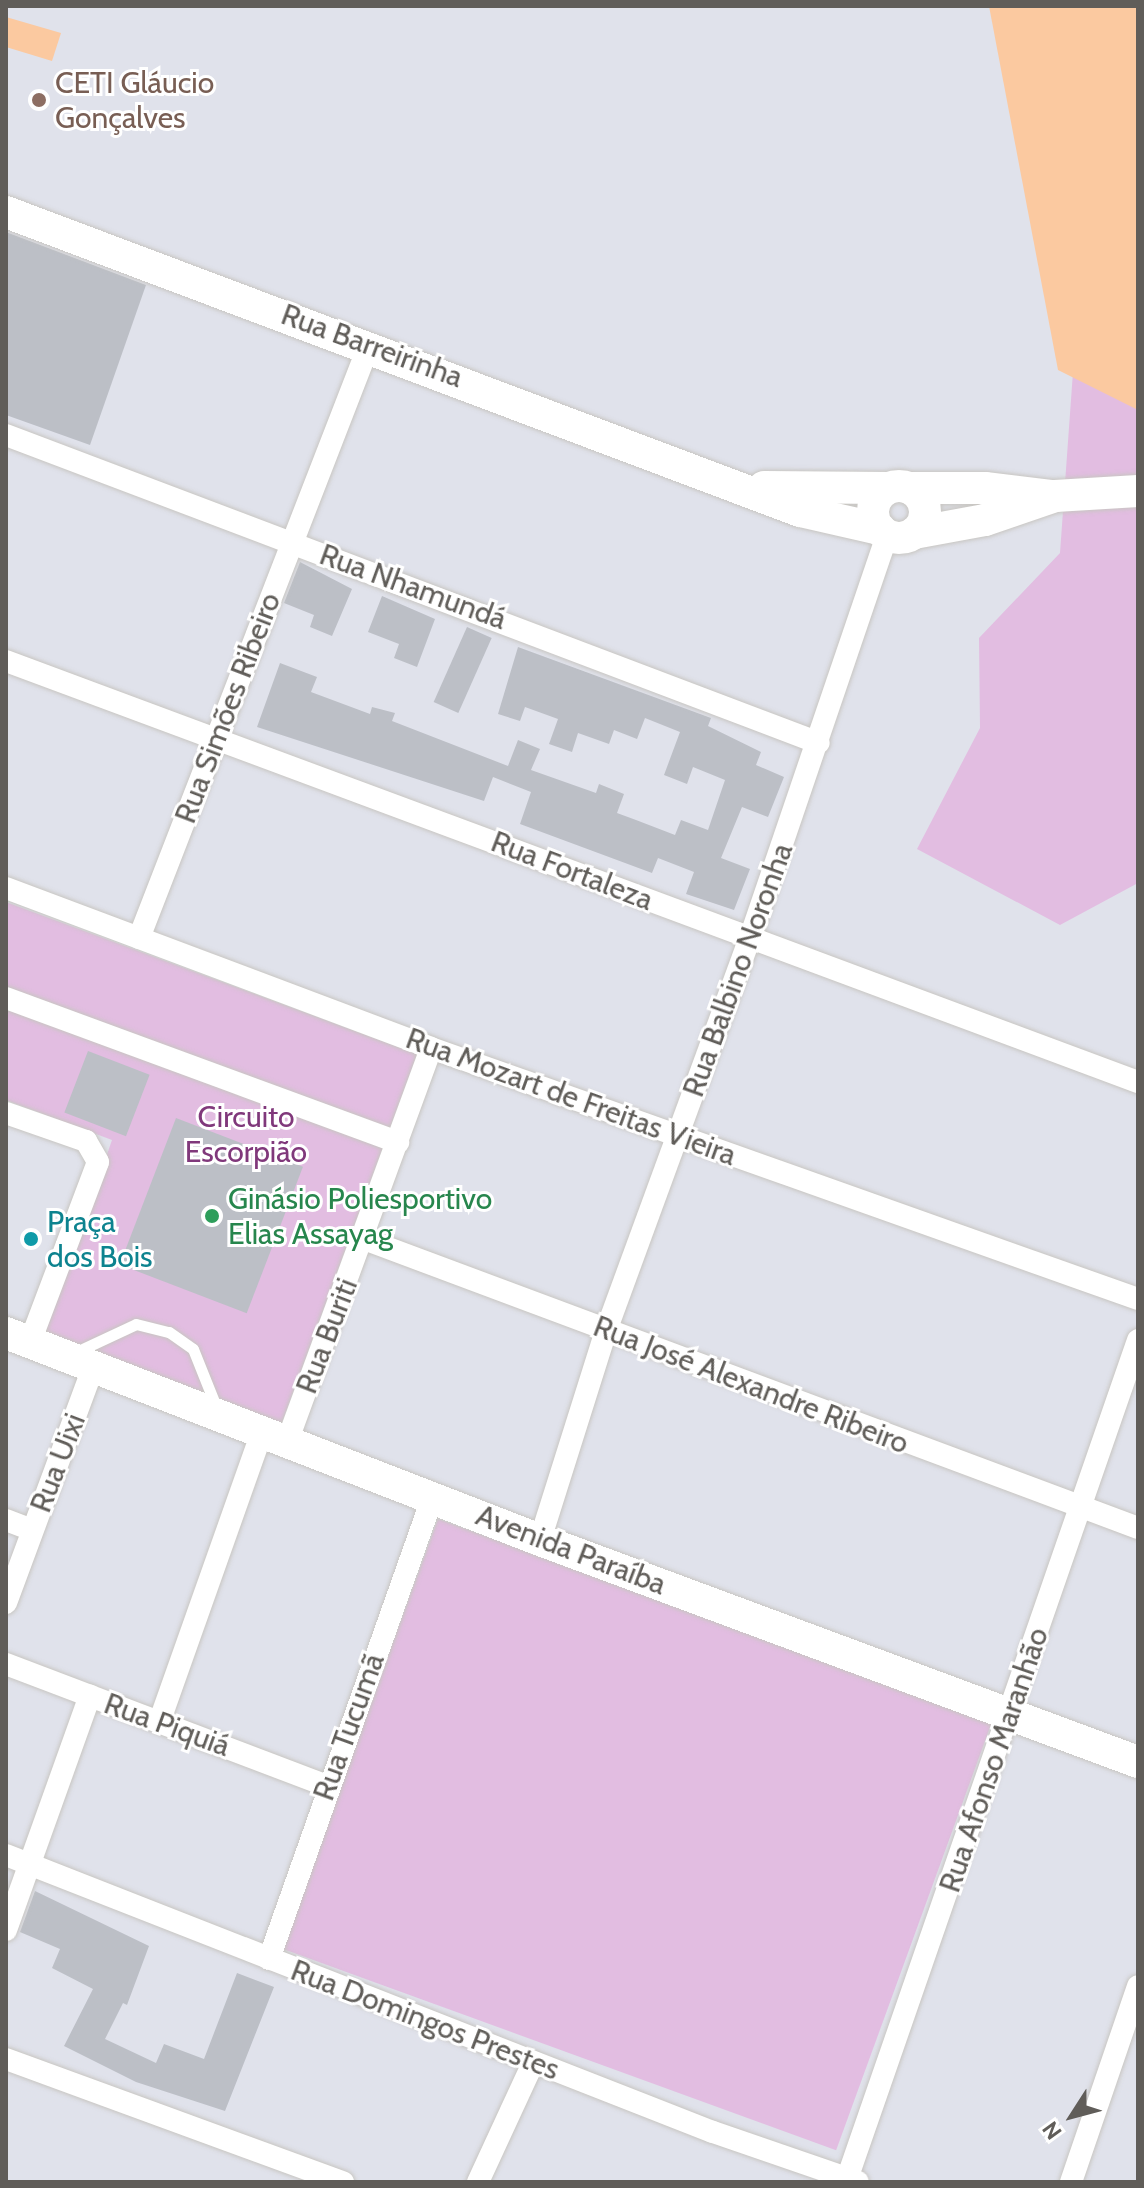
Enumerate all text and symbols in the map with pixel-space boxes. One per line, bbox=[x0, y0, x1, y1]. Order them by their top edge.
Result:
place label: CETI Gláucio Gonçalves bbox=[55, 65, 214, 136]
marker: CETI Gláucio Gonçalves bbox=[30, 91, 48, 109]
street label: Rua Barreirinha bbox=[276, 297, 468, 395]
street label: Rua Nhamundá bbox=[315, 537, 511, 637]
street label: Rua Simões Ribeiro bbox=[168, 588, 288, 828]
street label: Rua Fortaleza bbox=[486, 824, 658, 918]
street label: Rua Balbino Noronha bbox=[675, 838, 801, 1102]
street label: Rua Mozart de Freitas Vieira bbox=[401, 1020, 741, 1174]
park label: Circuito Escorpião bbox=[185, 1099, 307, 1170]
place label: Ginásio Poliesportivo Elias Assayag bbox=[228, 1181, 492, 1252]
place label: Praça dos Bois bbox=[47, 1204, 153, 1274]
marker: Ginásio Poliesportivo Elias Assayag bbox=[203, 1207, 221, 1225]
marker: Praça dos Bois bbox=[22, 1230, 40, 1248]
street label: Rua Buriti bbox=[289, 1273, 365, 1399]
street label: Rua José Alexandre Ribeiro bbox=[588, 1308, 914, 1462]
street label: Rua Uixi bbox=[23, 1409, 93, 1517]
street label: Avenida Paraíba bbox=[471, 1497, 671, 1603]
street label: Rua Afonso Maranhão bbox=[932, 1623, 1056, 1897]
street label: Rua Tucumã bbox=[306, 1649, 392, 1805]
street label: Rua Piquiá bbox=[99, 1686, 235, 1764]
street label: Rua Domingos Prestes bbox=[286, 1952, 564, 2088]
north arrow bbox=[1032, 2076, 1112, 2156]
text: N bbox=[1037, 2116, 1068, 2145]

